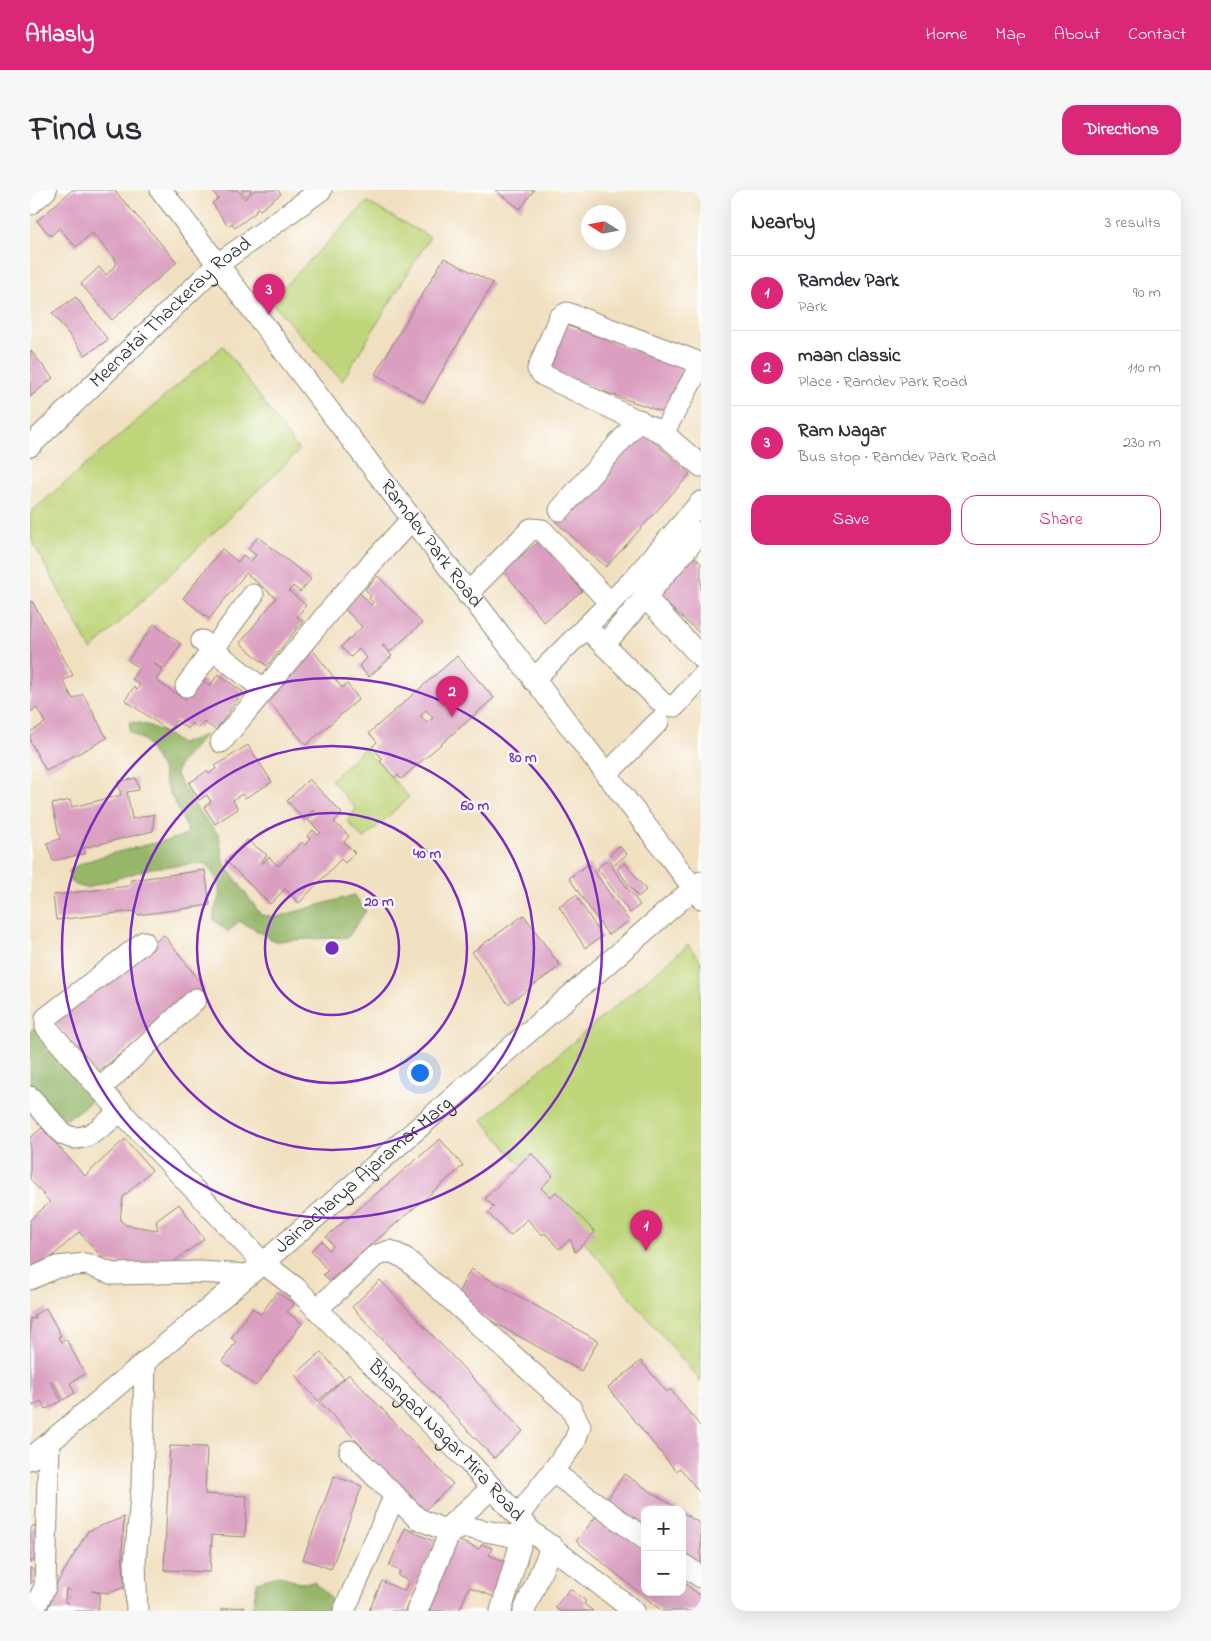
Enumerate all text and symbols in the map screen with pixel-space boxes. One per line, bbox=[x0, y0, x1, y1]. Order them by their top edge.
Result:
text: Atlasly bbox=[25, 18, 94, 53]
text: Home bbox=[926, 22, 967, 48]
text: Map bbox=[995, 22, 1026, 48]
text: About bbox=[1054, 22, 1100, 48]
text: Contact bbox=[1128, 22, 1186, 48]
text: Find us bbox=[30, 105, 142, 156]
button: Directions bbox=[1062, 105, 1181, 155]
north arrow bbox=[581, 205, 626, 250]
text: Nearby bbox=[751, 208, 815, 238]
text: 3 results bbox=[1105, 211, 1161, 235]
street label: Meenatai Thackeray Road bbox=[83, 230, 258, 395]
text: Ramdev Park bbox=[798, 268, 899, 295]
pin: 3 bbox=[253, 274, 285, 315]
text: 1 bbox=[764, 281, 770, 305]
text: 90 m bbox=[1133, 281, 1161, 305]
text: Park bbox=[798, 295, 827, 319]
text: maan classic bbox=[798, 343, 900, 370]
text: 2 bbox=[763, 356, 771, 380]
text: 110 m bbox=[1127, 356, 1161, 380]
text: Place · Ramdev Park Road bbox=[798, 370, 967, 394]
text: Ram Nagar bbox=[798, 418, 886, 445]
text: 3 bbox=[764, 431, 770, 455]
text: 230 m bbox=[1123, 431, 1161, 455]
text: Bus stop · Ramdev Park Road bbox=[798, 445, 996, 469]
street label: Ramdev Park Road bbox=[372, 473, 489, 614]
button: Save bbox=[751, 495, 951, 545]
button: Share bbox=[961, 495, 1161, 545]
pin: 2 bbox=[436, 676, 468, 717]
text: 80 m bbox=[508, 747, 537, 769]
text: 60 m bbox=[460, 795, 490, 817]
text: 40 m bbox=[412, 843, 441, 865]
text: 20 m bbox=[363, 891, 394, 913]
centre of rings bbox=[323, 939, 341, 957]
your location bbox=[407, 1060, 433, 1086]
street label: Jainacharya Ajaramar Marg bbox=[269, 1090, 460, 1261]
pin: 1 bbox=[630, 1210, 662, 1251]
street label: Bhangad Nagar Mira Road bbox=[360, 1353, 531, 1528]
map controls bbox=[641, 1506, 686, 1596]
button: + bbox=[641, 1506, 686, 1551]
button: − bbox=[641, 1551, 686, 1596]

